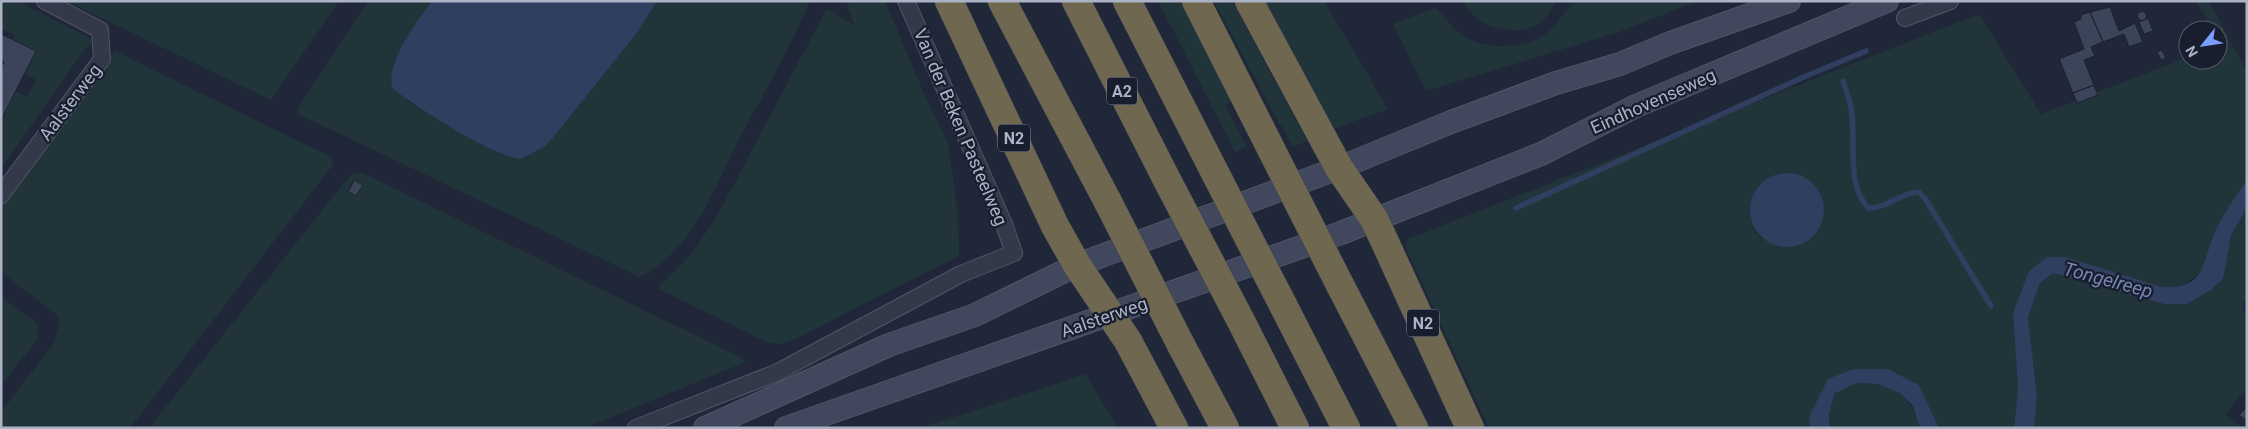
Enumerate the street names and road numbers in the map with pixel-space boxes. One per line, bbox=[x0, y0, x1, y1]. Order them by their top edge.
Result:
street label: Van der Beken Pasteelweg bbox=[910, 25, 1012, 229]
street label: Aalsterweg bbox=[35, 60, 105, 144]
street label: Eindhovenseweg bbox=[1587, 64, 1719, 138]
road number: A2 bbox=[1107, 78, 1137, 104]
road number: N2 bbox=[998, 125, 1030, 152]
street label: Aalsterweg bbox=[1058, 292, 1150, 342]
road number: N2 bbox=[1407, 309, 1439, 336]

